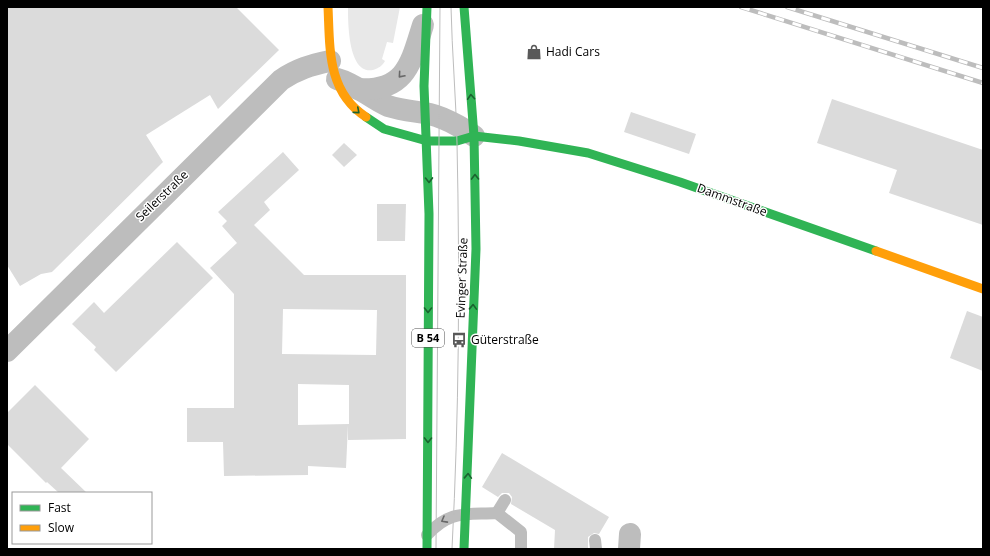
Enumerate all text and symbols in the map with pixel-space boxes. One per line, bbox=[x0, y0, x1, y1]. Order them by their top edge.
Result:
shop icon: Hadi Cars bbox=[525, 43, 543, 61]
place label: Hadi Cars bbox=[546, 43, 600, 60]
one-way arrow bbox=[398, 70, 406, 78]
one-way arrow bbox=[467, 94, 476, 100]
one-way arrow bbox=[352, 106, 360, 113]
street label: Seilerstraße bbox=[132, 166, 192, 225]
one-way arrow bbox=[471, 174, 479, 180]
one-way arrow bbox=[424, 177, 433, 183]
street label: Dammstraße bbox=[695, 179, 770, 220]
street label: Evinger Straße bbox=[452, 237, 471, 319]
one-way arrow bbox=[469, 304, 478, 310]
one-way arrow bbox=[424, 307, 433, 313]
road number: B 54 bbox=[412, 329, 444, 347]
bus stop icon: Güterstraße bbox=[450, 331, 468, 349]
place label: Güterstraße bbox=[471, 331, 539, 348]
one-way arrow bbox=[424, 437, 432, 443]
one-way arrow bbox=[464, 473, 472, 479]
legend bbox=[12, 492, 152, 544]
text: Fast bbox=[48, 499, 71, 516]
one-way arrow bbox=[441, 516, 448, 523]
text: Slow bbox=[48, 519, 75, 536]

